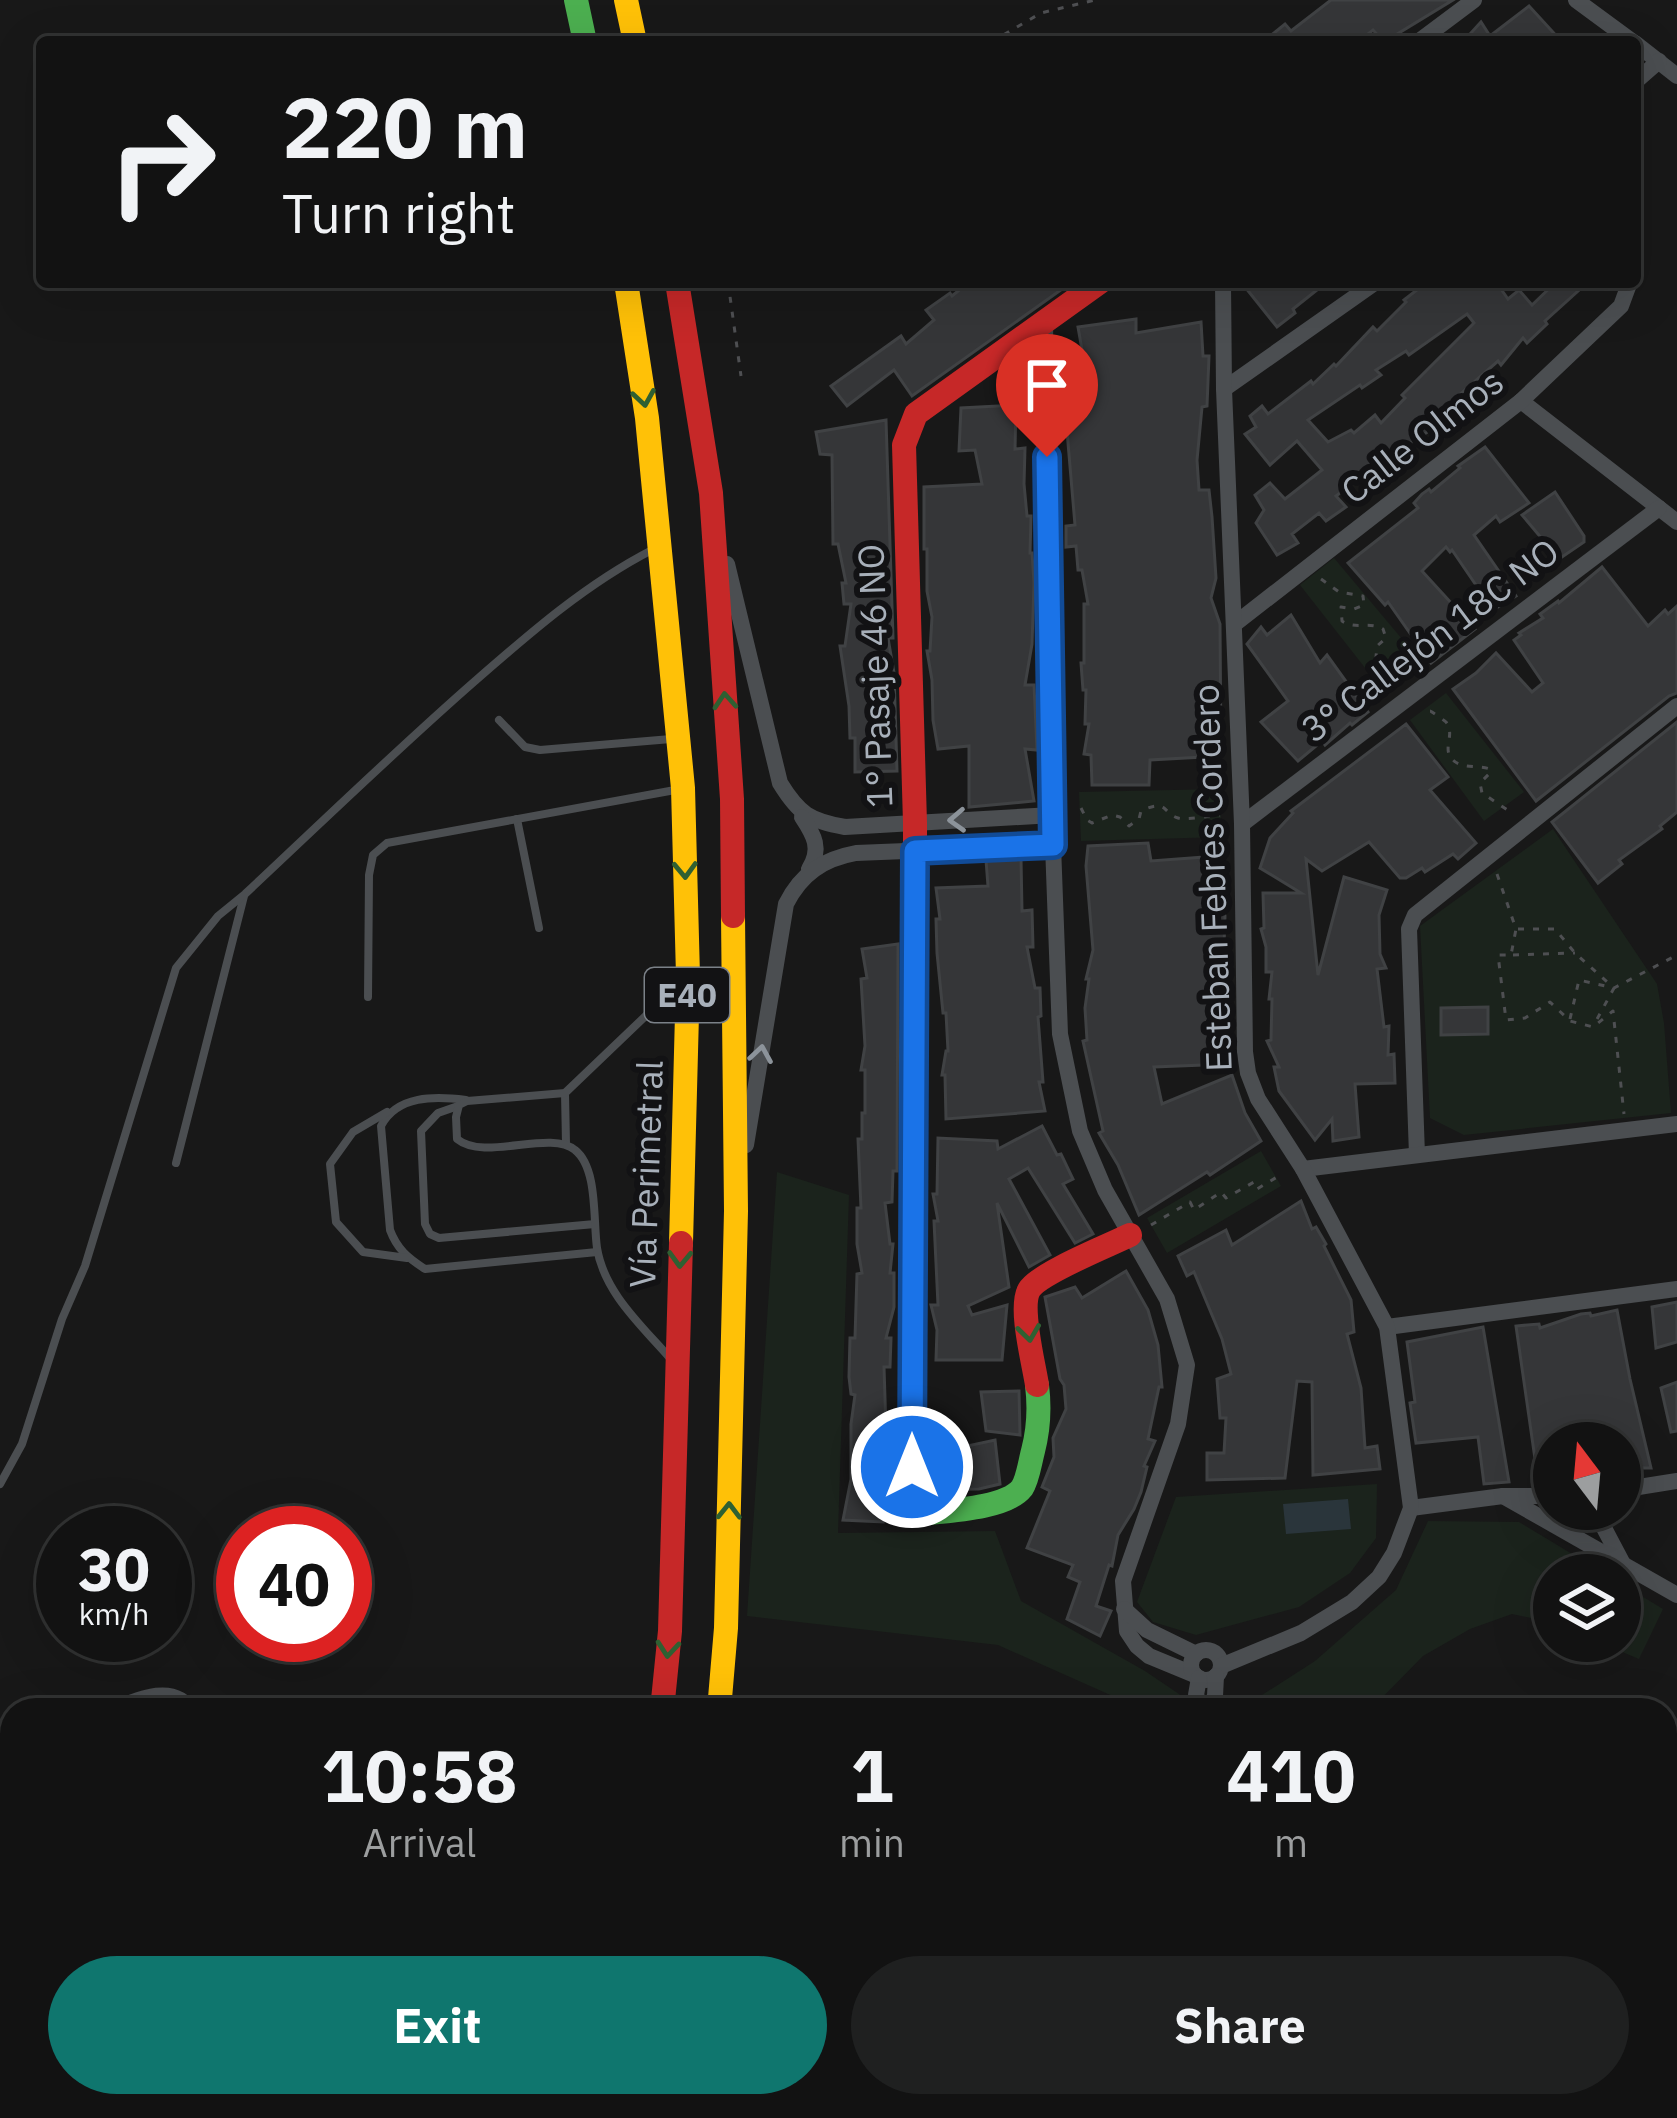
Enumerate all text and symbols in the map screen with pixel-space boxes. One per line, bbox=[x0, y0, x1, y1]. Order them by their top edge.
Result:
text: 220 m bbox=[282, 72, 528, 181]
icon: right bbox=[84, 84, 240, 240]
text: Turn right bbox=[282, 178, 516, 248]
pin bbox=[996, 334, 1098, 457]
icon: arrive bbox=[1014, 352, 1080, 418]
street label: Calle Olmos bbox=[1331, 357, 1512, 514]
one-way arrow bbox=[630, 388, 656, 407]
street label: 3° Callejón 18C NO bbox=[1291, 527, 1568, 752]
street label: 1° Pasaje 46 NO bbox=[846, 543, 903, 809]
street label: Esteban Febres Cordero bbox=[1181, 684, 1242, 1073]
one-way arrow bbox=[712, 691, 738, 710]
one-way arrow bbox=[947, 807, 966, 833]
one-way arrow bbox=[672, 861, 698, 880]
road number: E40 bbox=[645, 968, 729, 1022]
one-way arrow bbox=[748, 1045, 773, 1065]
street label: Vía Perimetral bbox=[618, 1059, 673, 1289]
one-way arrow bbox=[667, 1250, 693, 1269]
one-way arrow bbox=[1015, 1323, 1041, 1342]
position arrow bbox=[849, 1404, 975, 1530]
north arrow bbox=[1533, 1422, 1641, 1530]
map controls bbox=[1533, 1422, 1641, 1662]
one-way arrow bbox=[715, 1501, 741, 1520]
speed limit sign: 40 bbox=[216, 1506, 372, 1662]
text: 30 bbox=[78, 1529, 150, 1608]
button: layers bbox=[1533, 1554, 1641, 1662]
text: km/h bbox=[79, 1594, 149, 1633]
one-way arrow bbox=[656, 1640, 681, 1659]
text: 10:58 bbox=[321, 1728, 518, 1822]
text: 1 bbox=[850, 1728, 894, 1822]
text: 410 bbox=[1226, 1728, 1356, 1822]
text: Arrival bbox=[363, 1817, 476, 1868]
text: min bbox=[839, 1817, 905, 1868]
text: m bbox=[1274, 1817, 1308, 1868]
button: Exit bbox=[48, 1956, 827, 2094]
button: Share bbox=[851, 1956, 1629, 2094]

